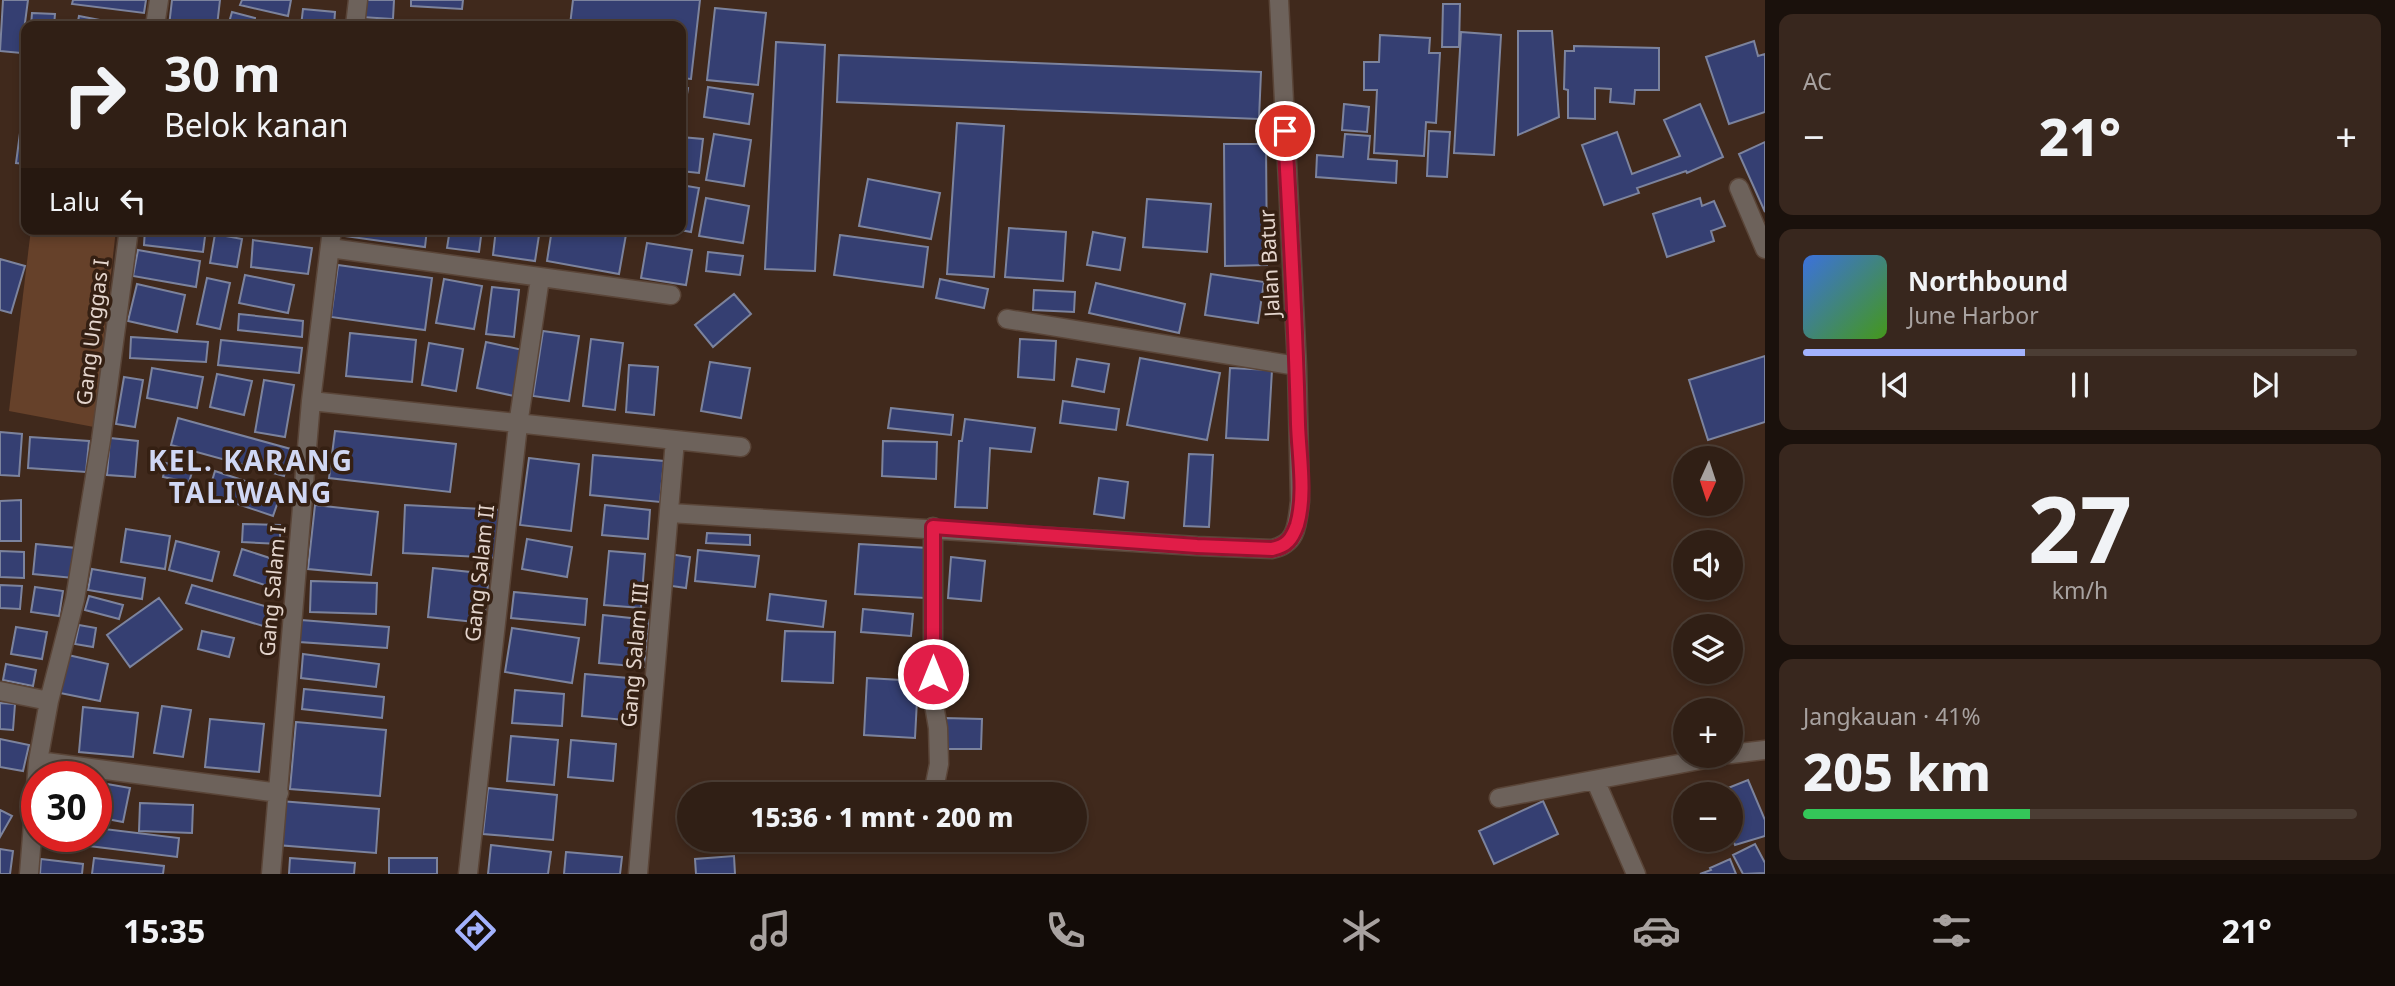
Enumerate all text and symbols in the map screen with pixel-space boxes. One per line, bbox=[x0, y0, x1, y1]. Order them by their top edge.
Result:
text: 30 m bbox=[164, 40, 281, 106]
icon: right bbox=[49, 49, 140, 140]
text: AC bbox=[1803, 65, 1832, 97]
text: 21° bbox=[2039, 100, 2121, 171]
pin bbox=[1255, 101, 1315, 161]
text: Belok kanan bbox=[164, 103, 348, 146]
text: − bbox=[1803, 110, 1825, 162]
text: + bbox=[2335, 110, 2357, 162]
icon: arrive bbox=[1266, 112, 1304, 150]
icon: left bbox=[114, 182, 152, 220]
text: Lalu bbox=[49, 183, 100, 219]
street label: Jalan Batur bbox=[1252, 208, 1286, 320]
street label: Gang Unggas I bbox=[69, 257, 115, 407]
text: Northbound bbox=[1908, 263, 2068, 299]
text: June Harbor bbox=[1908, 299, 2039, 331]
icon: previous bbox=[1876, 366, 1914, 404]
icon: pause bbox=[2061, 366, 2099, 404]
icon: next bbox=[2246, 366, 2284, 404]
district label: KEL. KARANG TALIWANG bbox=[148, 441, 354, 511]
north arrow bbox=[1673, 446, 1743, 516]
map controls bbox=[1673, 446, 1743, 852]
text: 27 bbox=[2028, 466, 2132, 590]
street label: Gang Salam II bbox=[458, 503, 500, 643]
street label: Gang Salam I bbox=[252, 524, 292, 658]
button: sound bbox=[1673, 530, 1743, 600]
text: km/h bbox=[2052, 574, 2108, 606]
street label: Gang Salam III bbox=[614, 581, 654, 729]
button: layers bbox=[1673, 614, 1743, 684]
position arrow bbox=[896, 637, 970, 711]
button: + bbox=[1673, 698, 1743, 768]
text: Jangkauan · 41% bbox=[1803, 700, 1981, 732]
text: 205 km bbox=[1803, 735, 1991, 806]
speed limit sign: 30 bbox=[21, 761, 112, 852]
button: − bbox=[1673, 782, 1743, 852]
text: 15:36 · 1 mnt · 200 m bbox=[750, 799, 1014, 835]
icon: directions bbox=[451, 906, 500, 955]
icon: music bbox=[746, 906, 795, 955]
icon: phone bbox=[1041, 906, 1090, 955]
icon: climate bbox=[1337, 906, 1386, 955]
icon: car bbox=[1632, 906, 1681, 955]
icon: filters bbox=[1927, 906, 1976, 955]
text: 15:35 bbox=[123, 909, 205, 952]
text: 21° bbox=[2222, 909, 2272, 952]

